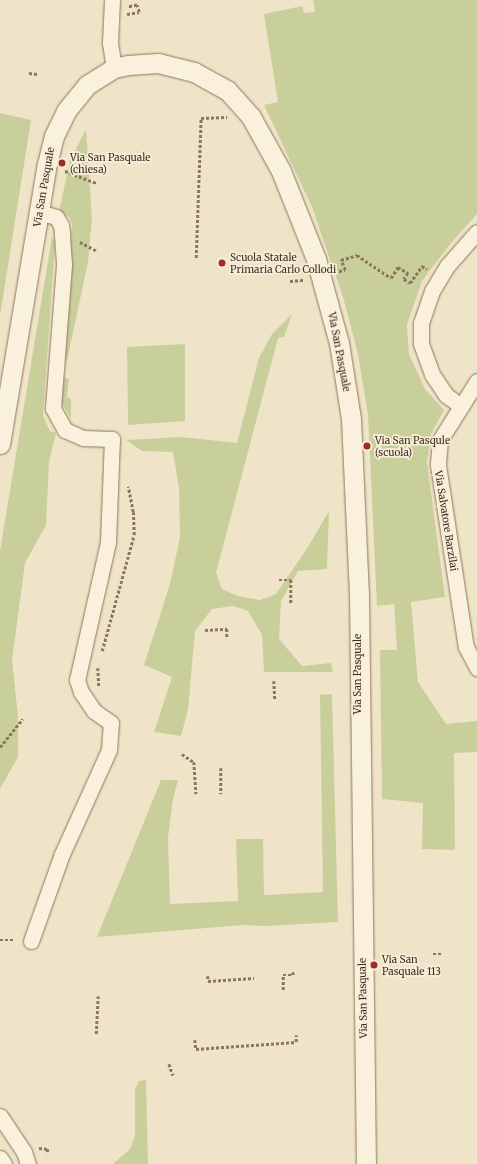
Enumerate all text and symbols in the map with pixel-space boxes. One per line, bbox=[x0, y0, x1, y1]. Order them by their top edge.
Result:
street label: Via San Pasquale bbox=[31, 146, 57, 228]
place label: Via San Pasquale (chiesa) bbox=[70, 151, 151, 174]
marker: Via San Pasquale (chiesa) bbox=[57, 158, 67, 168]
place label: Scuola Statale Primaria Carlo Collodi bbox=[230, 251, 336, 274]
marker: Scuola Statale Primaria Carlo Collodi bbox=[217, 258, 227, 268]
street label: Via San Pasquale bbox=[325, 311, 353, 393]
place label: Via San Pasqule (scuola) bbox=[375, 434, 450, 458]
marker: Via San Pasqule (scuola) bbox=[362, 441, 372, 451]
street label: Via Salvatore Barzilai bbox=[432, 470, 460, 572]
street label: Via San Pasquale bbox=[352, 634, 364, 714]
place label: Via San Pasquale 113 bbox=[382, 953, 441, 976]
street label: Via San Pasquale bbox=[356, 958, 370, 1038]
marker: Via San Pasquale 113 bbox=[369, 960, 379, 970]

